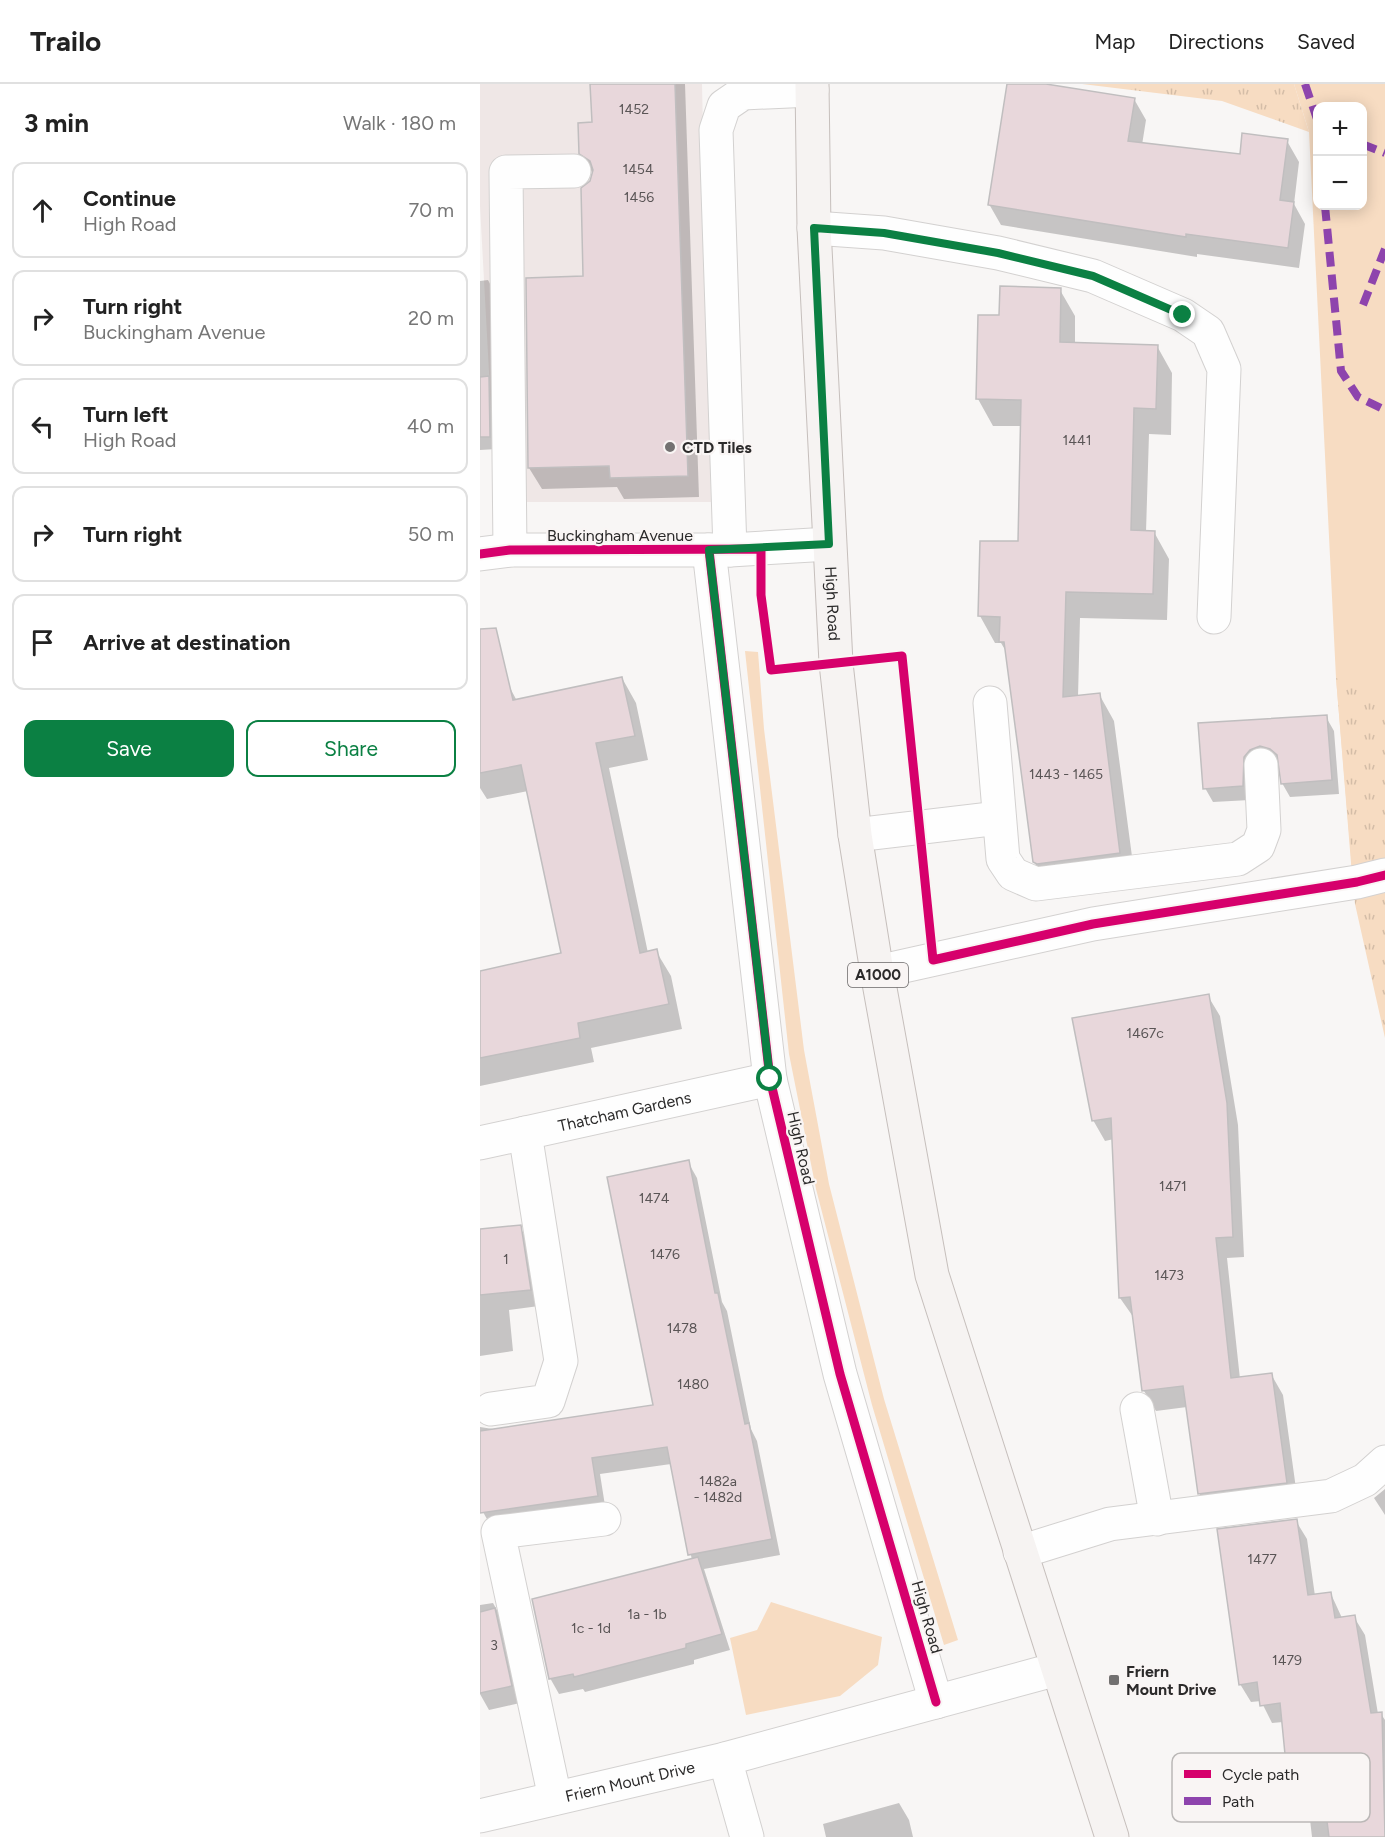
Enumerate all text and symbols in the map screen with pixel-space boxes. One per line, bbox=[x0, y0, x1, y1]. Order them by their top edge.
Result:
text: Trailo bbox=[30, 24, 101, 58]
text: Map bbox=[1094, 29, 1135, 54]
text: Directions bbox=[1168, 29, 1264, 54]
text: Saved bbox=[1297, 29, 1355, 54]
house number: 1452 bbox=[619, 101, 649, 118]
map controls bbox=[1313, 102, 1367, 210]
button: + bbox=[1313, 102, 1367, 156]
text: 3 min bbox=[24, 107, 89, 139]
text: Walk · 180 m bbox=[343, 111, 456, 135]
button: − bbox=[1313, 156, 1367, 210]
house number: 1454 bbox=[622, 161, 654, 178]
text: Continue bbox=[83, 185, 176, 212]
house number: 1456 bbox=[624, 189, 654, 206]
icon: ahead bbox=[26, 194, 59, 227]
text: 70 m bbox=[408, 198, 454, 222]
text: High Road bbox=[83, 212, 177, 236]
text: Turn right bbox=[83, 293, 182, 320]
route end bbox=[1169, 301, 1195, 327]
icon: right bbox=[26, 302, 59, 335]
text: 20 m bbox=[408, 306, 454, 330]
text: Buckingham Avenue bbox=[83, 320, 265, 344]
text: Turn left bbox=[83, 401, 169, 428]
icon: left bbox=[26, 410, 59, 443]
text: 40 m bbox=[407, 414, 454, 438]
text: High Road bbox=[83, 428, 177, 452]
house number: 1441 bbox=[1063, 432, 1091, 449]
place label: CTD Tiles bbox=[682, 438, 752, 457]
marker: CTD Tiles bbox=[663, 440, 677, 454]
icon: right bbox=[26, 518, 59, 551]
text: Turn right bbox=[83, 521, 182, 548]
text: 50 m bbox=[408, 522, 454, 546]
street label: Buckingham Avenue bbox=[547, 526, 693, 545]
street label: High Road bbox=[822, 566, 844, 641]
icon: arrive bbox=[26, 626, 59, 659]
text: Arrive at destination bbox=[83, 629, 291, 656]
button: Save bbox=[24, 720, 234, 777]
button: Share bbox=[246, 720, 456, 777]
house number: 1443 - 1465 bbox=[1029, 766, 1103, 783]
road number: A1000 bbox=[848, 963, 908, 987]
house number: 1467c bbox=[1126, 1025, 1164, 1042]
route start bbox=[756, 1065, 782, 1091]
street label: Thatcham Gardens bbox=[556, 1087, 693, 1135]
street label: High Road bbox=[783, 1109, 819, 1187]
house number: 1471 bbox=[1159, 1178, 1187, 1195]
house number: 1474 bbox=[639, 1190, 670, 1207]
house number: 1476 bbox=[650, 1246, 680, 1263]
house number: 1 bbox=[503, 1251, 509, 1268]
house number: 1473 bbox=[1154, 1267, 1184, 1284]
house number: 1478 bbox=[667, 1320, 697, 1337]
house number: 1480 bbox=[677, 1376, 709, 1393]
house number: 1482a - 1482d bbox=[694, 1473, 742, 1506]
house number: 1477 bbox=[1247, 1551, 1277, 1568]
street label: High Road bbox=[908, 1578, 946, 1656]
house number: 1a - 1b bbox=[627, 1606, 667, 1623]
house number: 1c - 1d bbox=[571, 1620, 611, 1637]
house number: 3 bbox=[490, 1637, 498, 1654]
house number: 1479 bbox=[1272, 1652, 1302, 1669]
place label: Friern Mount Drive bbox=[1126, 1662, 1217, 1699]
marker: Friern Mount Drive bbox=[1107, 1673, 1121, 1687]
legend bbox=[1172, 1753, 1370, 1822]
street label: Friern Mount Drive bbox=[563, 1757, 697, 1805]
text: Cycle path bbox=[1222, 1765, 1299, 1784]
text: Path bbox=[1222, 1792, 1254, 1811]

